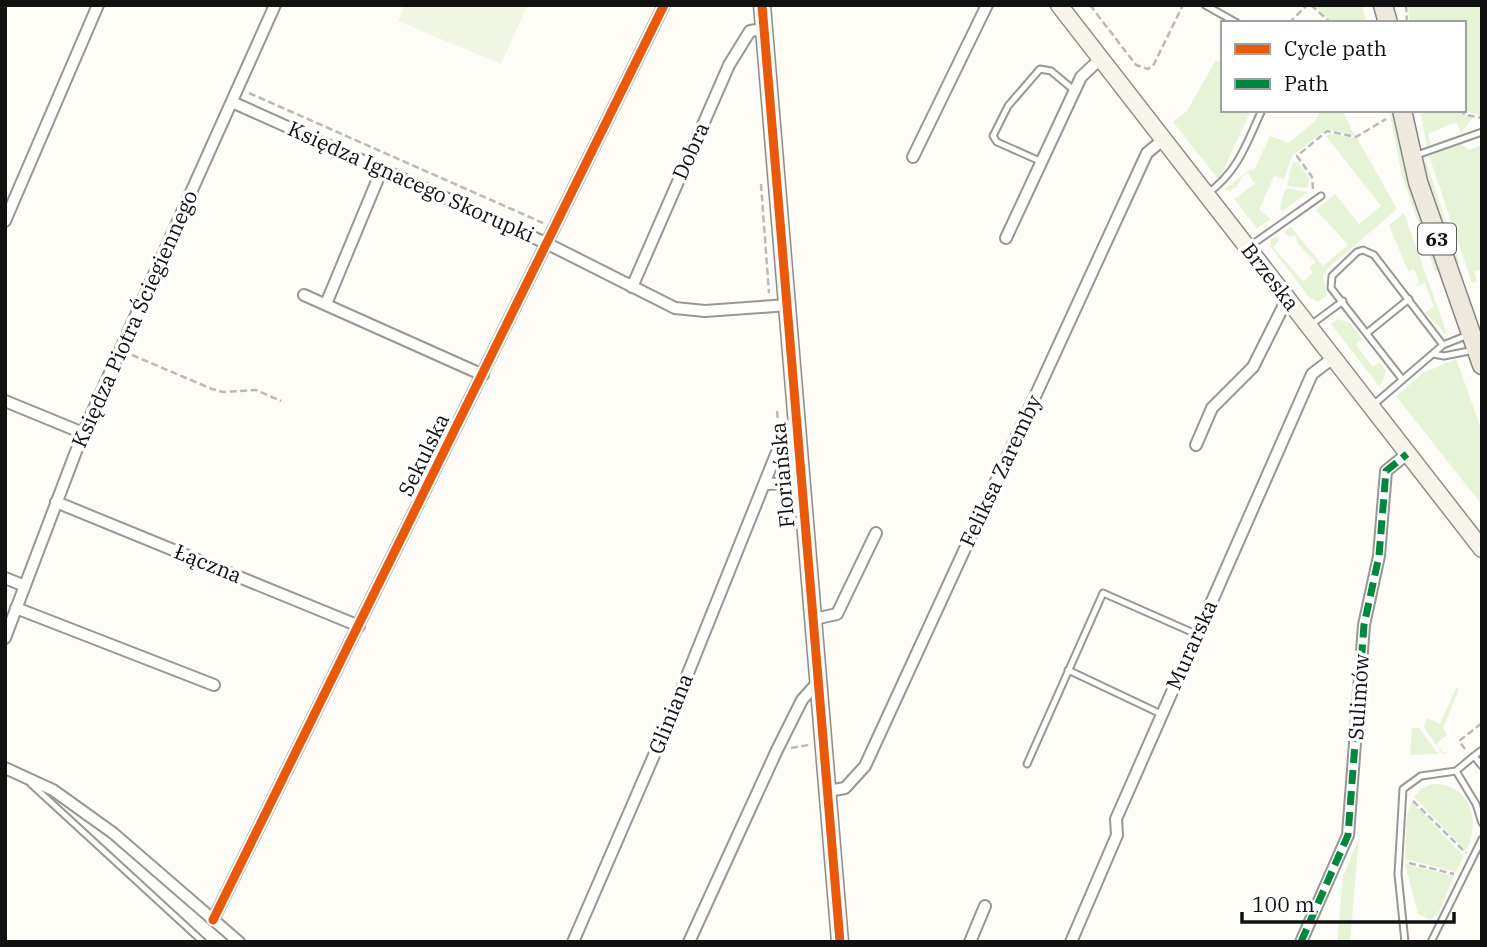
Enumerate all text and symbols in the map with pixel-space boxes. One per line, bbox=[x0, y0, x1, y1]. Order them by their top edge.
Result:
legend bbox=[1221, 21, 1466, 112]
text: Cycle path bbox=[1284, 34, 1387, 62]
text: Path bbox=[1284, 69, 1329, 97]
street label: Księdza Ignacego Skorupki bbox=[284, 114, 539, 248]
street label: Dobra bbox=[665, 117, 715, 184]
street label: Księdza Piotra Ściegiennego bbox=[65, 185, 204, 452]
road number: 63 bbox=[1418, 224, 1456, 255]
street label: Brzeska bbox=[1235, 237, 1306, 316]
street label: Feliksa Zaremby bbox=[953, 389, 1048, 551]
street label: Sekulska bbox=[391, 408, 455, 501]
street label: Floriańska bbox=[763, 421, 801, 529]
street label: Łączna bbox=[171, 537, 246, 589]
street label: Murarska bbox=[1159, 595, 1223, 694]
street label: Sulimów bbox=[1341, 652, 1375, 741]
street label: Gliniana bbox=[641, 669, 699, 758]
scale bar bbox=[1242, 880, 1454, 924]
text: 100 m bbox=[1252, 890, 1315, 918]

